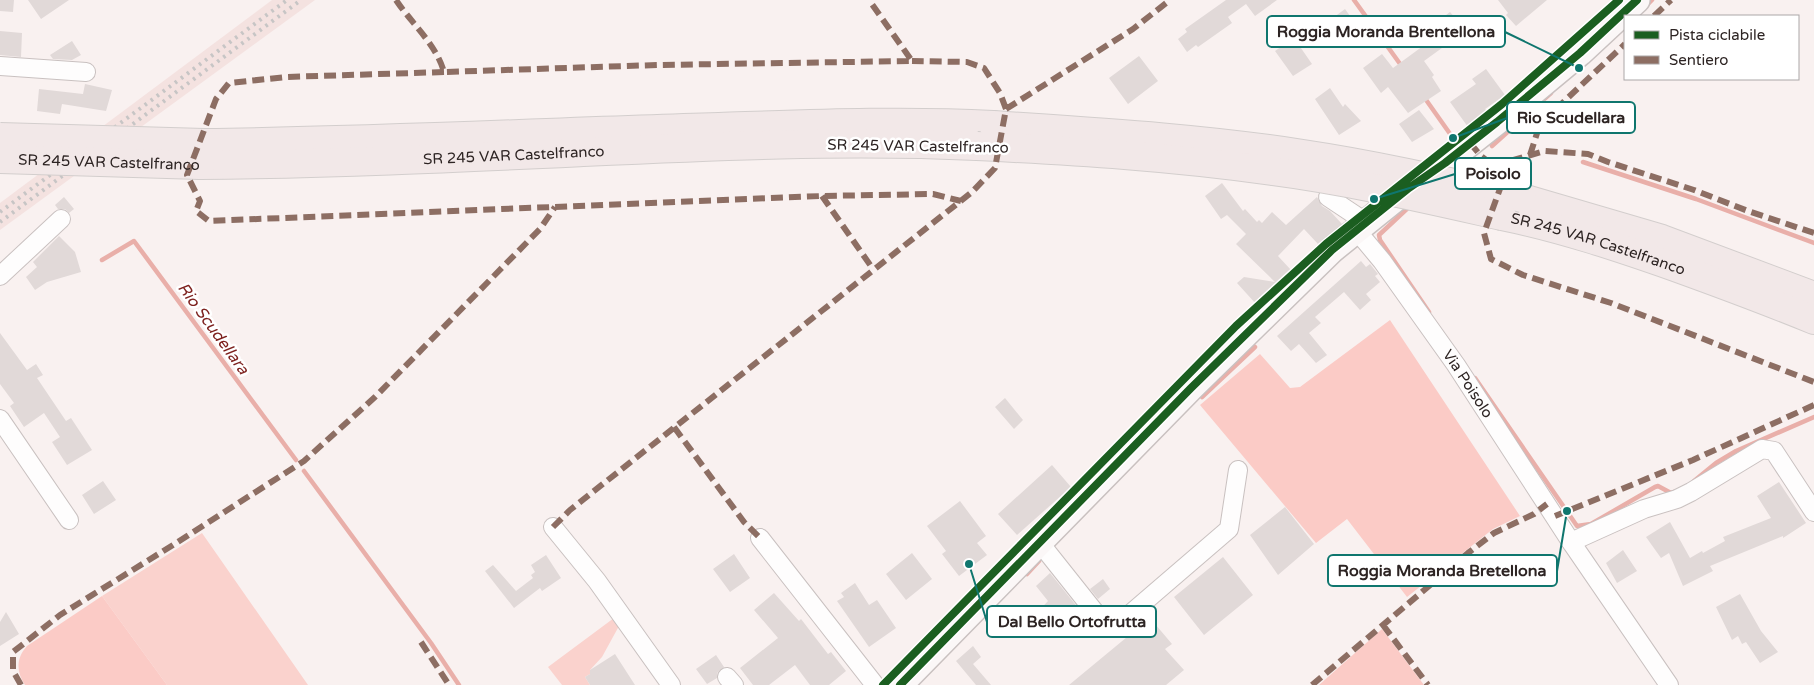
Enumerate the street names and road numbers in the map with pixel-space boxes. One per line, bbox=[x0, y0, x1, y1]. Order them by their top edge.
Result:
street label: SR 245 VAR Castelfranco bbox=[827, 135, 1009, 157]
street label: SR 245 VAR Castelfranco bbox=[423, 142, 605, 168]
street label: SR 245 VAR Castelfranco bbox=[18, 151, 200, 174]
street label: SR 245 VAR Castelfranco bbox=[1509, 209, 1688, 279]
street label: Via Poisolo bbox=[1439, 346, 1497, 421]

